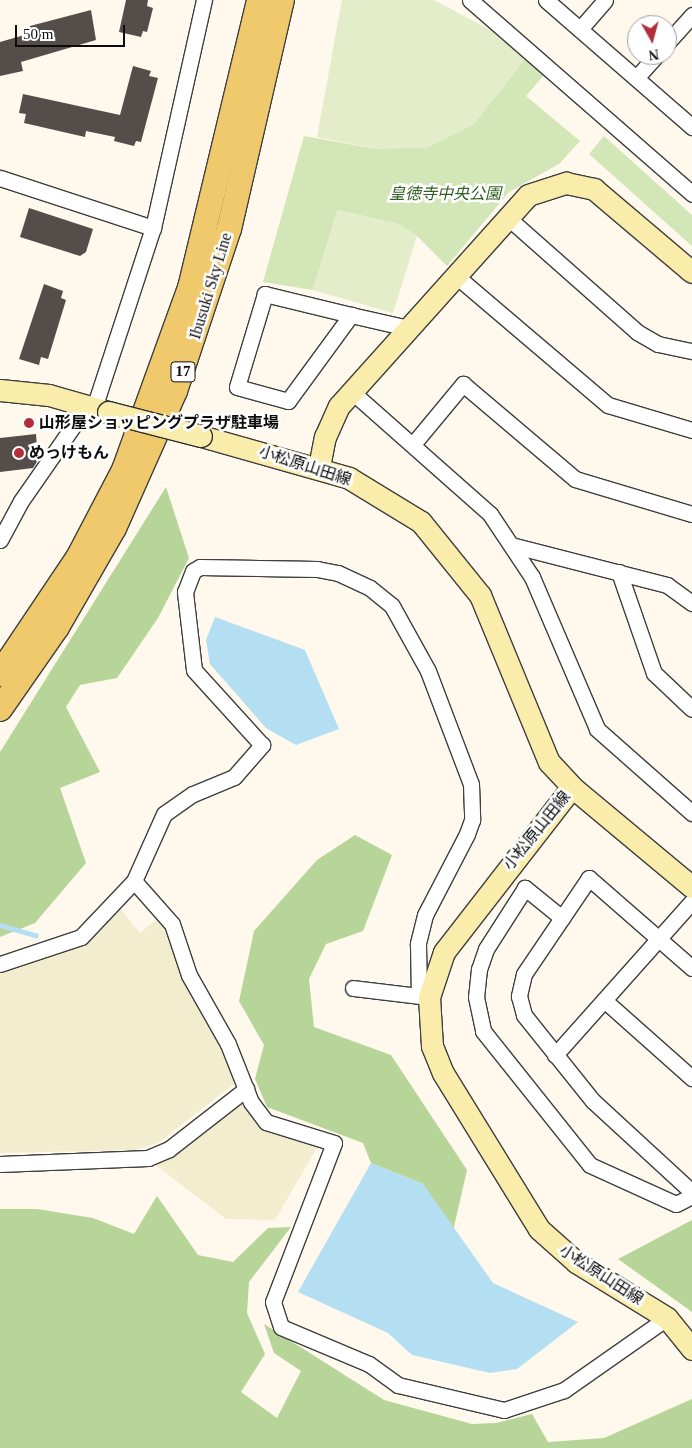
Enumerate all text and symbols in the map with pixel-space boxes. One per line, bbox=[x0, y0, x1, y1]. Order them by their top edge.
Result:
scale bar bbox=[18, 15, 128, 47]
north arrow bbox=[627, 15, 677, 65]
text: 50 m bbox=[23, 26, 53, 42]
text: N bbox=[648, 46, 660, 62]
park label: 皇徳寺中央公園 bbox=[389, 184, 501, 204]
street label: Ibusuki Sky Line bbox=[186, 230, 236, 342]
road number: 17 bbox=[170, 360, 196, 384]
place label: 山形屋ショッピングプラザ駐車場 bbox=[39, 413, 279, 433]
marker: 山形屋ショッピングプラザ駐車場 bbox=[23, 417, 35, 429]
street label: 小松原山田線 bbox=[256, 442, 354, 490]
place label: めっけもん bbox=[29, 443, 109, 463]
marker: めっけもん bbox=[13, 447, 25, 459]
street label: 小松原山田線 bbox=[499, 788, 575, 874]
street label: 小松原山田線 bbox=[556, 1241, 646, 1309]

